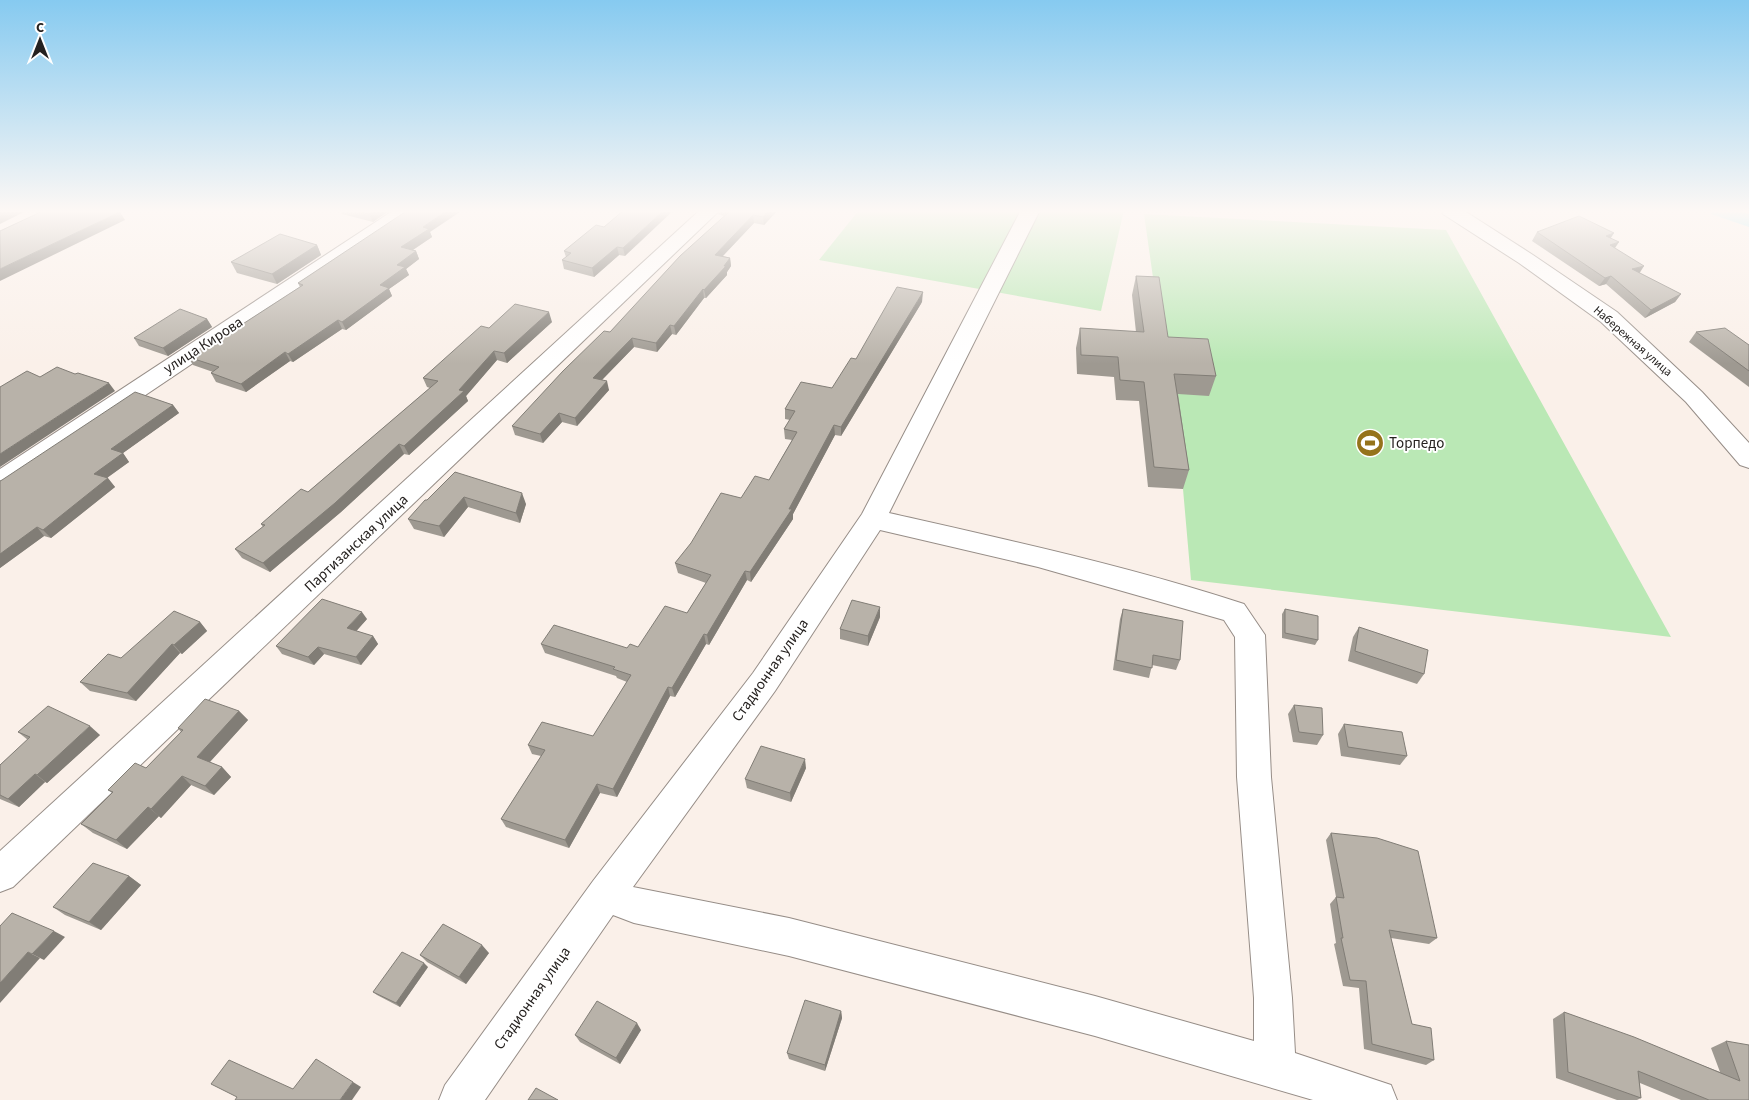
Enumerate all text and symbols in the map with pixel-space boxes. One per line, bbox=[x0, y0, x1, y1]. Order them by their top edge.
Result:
north arrow bbox=[15, 15, 65, 65]
text: С bbox=[36, 18, 44, 38]
street label: Набережная улица bbox=[1589, 302, 1676, 381]
street label: улица Кирова bbox=[159, 312, 247, 379]
sports icon: Торпедо bbox=[1355, 428, 1385, 458]
place label: Торпедо bbox=[1389, 433, 1444, 454]
street label: Партизанская улица bbox=[300, 490, 413, 597]
street label: Стадионная улица bbox=[727, 615, 814, 726]
street label: Стадионная улица bbox=[489, 943, 576, 1054]

